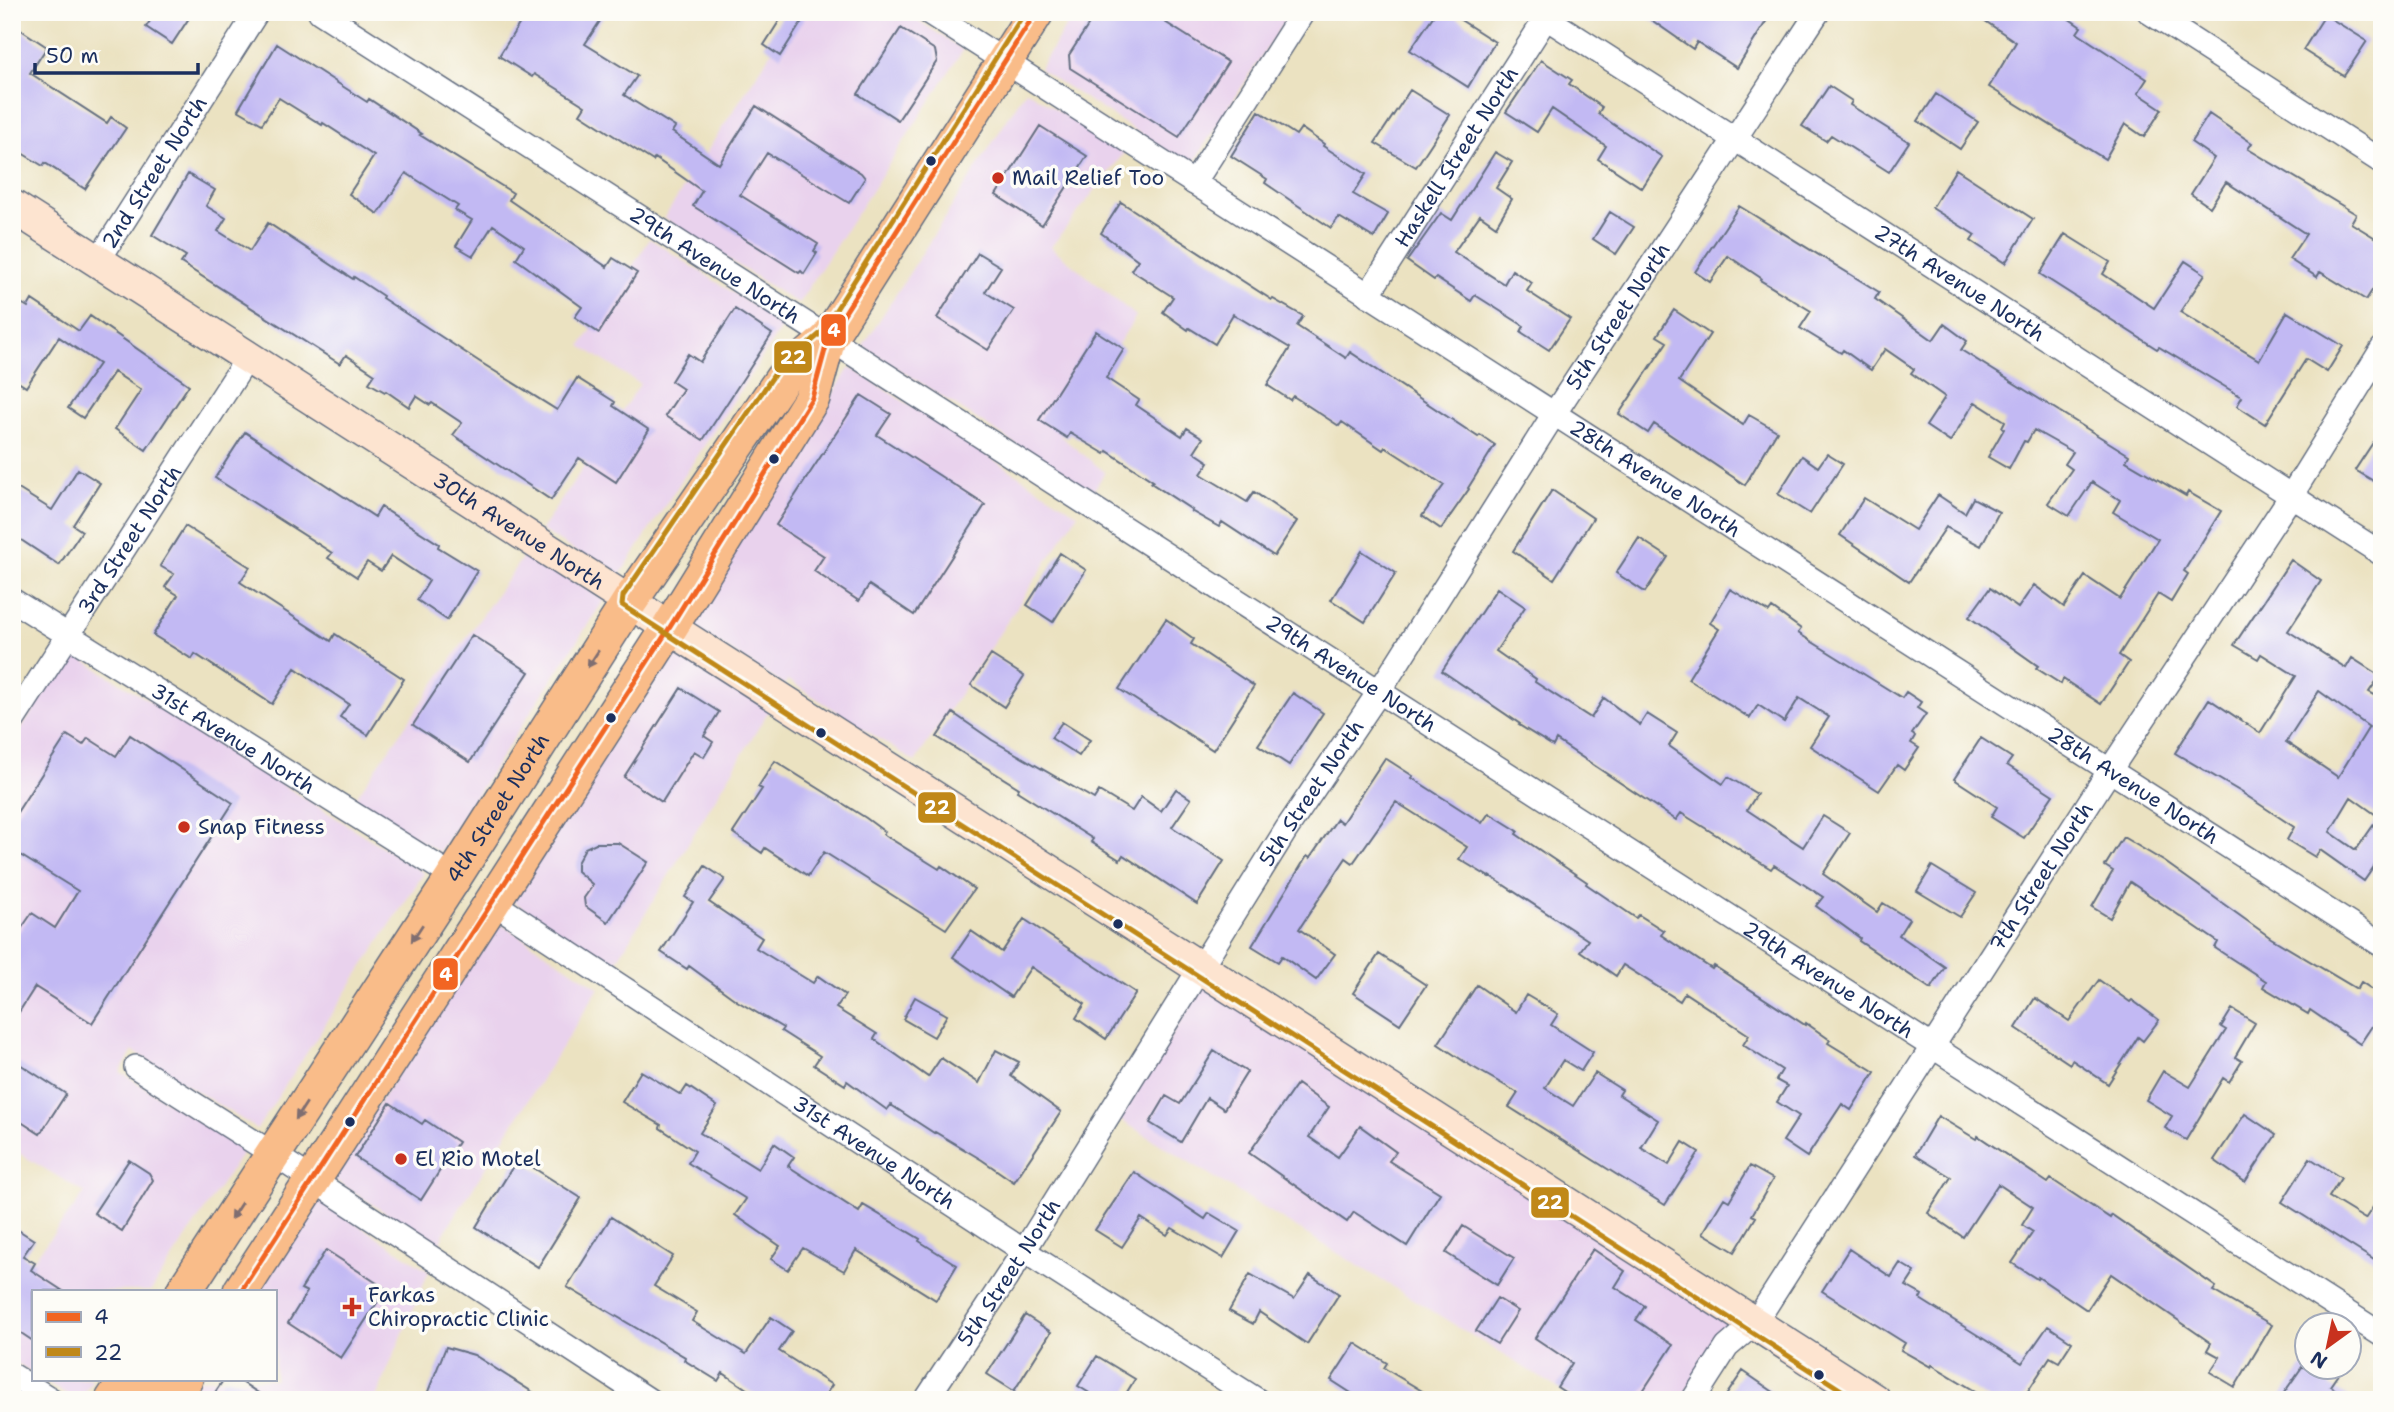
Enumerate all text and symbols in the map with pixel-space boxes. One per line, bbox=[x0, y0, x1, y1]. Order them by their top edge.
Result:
scale bar bbox=[35, 32, 198, 76]
text: 50 m bbox=[46, 42, 99, 70]
street label: Haskell Street North bbox=[1388, 61, 1525, 253]
street label: 2nd Street North bbox=[95, 91, 214, 254]
unlabelled marker bbox=[924, 154, 938, 168]
place label: Mail Relief Too bbox=[1012, 164, 1164, 192]
marker: Mail Relief Too bbox=[990, 170, 1006, 186]
street label: 29th Avenue North bbox=[624, 200, 806, 330]
street label: 27th Avenue North bbox=[1869, 218, 2050, 348]
street label: 5th Street North bbox=[1560, 237, 1677, 395]
line badge: 4 bbox=[820, 313, 847, 347]
text: 4 bbox=[827, 318, 841, 343]
line badge: 22 bbox=[773, 340, 813, 374]
text: 22 bbox=[780, 345, 806, 370]
street label: 28th Avenue North bbox=[1564, 413, 1746, 544]
unlabelled marker bbox=[767, 452, 781, 466]
street label: 3rd Street North bbox=[71, 460, 188, 620]
street label: 30th Avenue North bbox=[427, 465, 610, 596]
street label: 29th Avenue North bbox=[1260, 608, 1442, 739]
one-way arrow bbox=[586, 649, 599, 668]
street label: 31st Avenue North bbox=[146, 677, 321, 801]
unlabelled marker bbox=[604, 711, 618, 725]
street label: 5th Street North bbox=[1253, 714, 1370, 872]
street label: 28th Avenue North bbox=[2042, 720, 2224, 851]
unlabelled marker bbox=[814, 726, 828, 740]
street label: 4th Street North bbox=[440, 728, 556, 888]
line badge: 22 bbox=[917, 791, 957, 824]
text: 22 bbox=[924, 795, 950, 820]
street label: 7th Street North bbox=[1983, 797, 2100, 957]
place label: Snap Fitness bbox=[198, 813, 325, 841]
marker: Snap Fitness bbox=[176, 819, 192, 835]
street label: 29th Avenue North bbox=[1737, 914, 1919, 1045]
unlabelled marker bbox=[1111, 917, 1125, 931]
one-way arrow bbox=[410, 924, 424, 942]
line badge: 4 bbox=[432, 957, 459, 991]
text: 4 bbox=[439, 962, 453, 987]
street label: 31st Avenue North bbox=[788, 1089, 961, 1216]
one-way arrow bbox=[294, 1101, 307, 1121]
unlabelled marker bbox=[343, 1115, 357, 1129]
place label: El Rio Motel bbox=[415, 1145, 541, 1173]
marker: El Rio Motel bbox=[393, 1151, 409, 1167]
line badge: 22 bbox=[1530, 1186, 1570, 1219]
text: 22 bbox=[1537, 1190, 1563, 1215]
street label: 5th Street North bbox=[951, 1194, 1067, 1352]
one-way arrow bbox=[229, 1201, 242, 1220]
place label: Farkas Chiropractic Clinic bbox=[368, 1281, 549, 1333]
legend bbox=[32, 1290, 276, 1380]
marker: Farkas Chiropractic Clinic bbox=[342, 1297, 362, 1317]
text: 4 bbox=[94, 1303, 109, 1331]
north arrow bbox=[2292, 1310, 2362, 1380]
text: 22 bbox=[94, 1339, 122, 1367]
text: N bbox=[2306, 1345, 2332, 1374]
unlabelled marker bbox=[1812, 1368, 1826, 1382]

